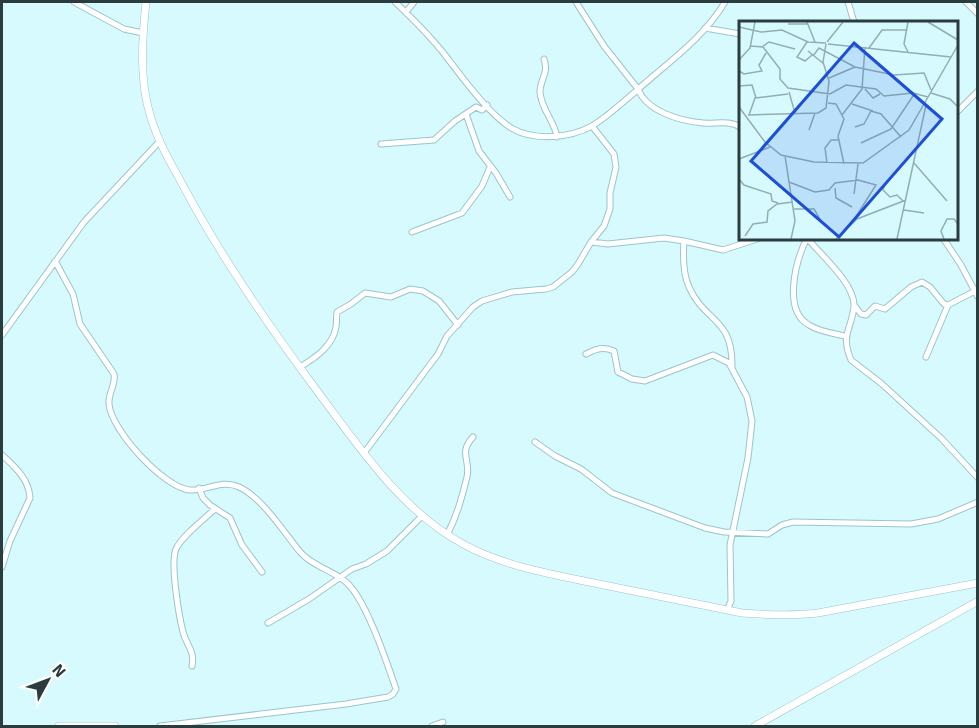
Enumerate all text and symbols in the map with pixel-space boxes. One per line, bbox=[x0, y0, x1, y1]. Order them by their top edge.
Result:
inset map bbox=[739, 21, 958, 240]
north arrow bbox=[18, 650, 78, 710]
text: N bbox=[47, 660, 70, 682]

